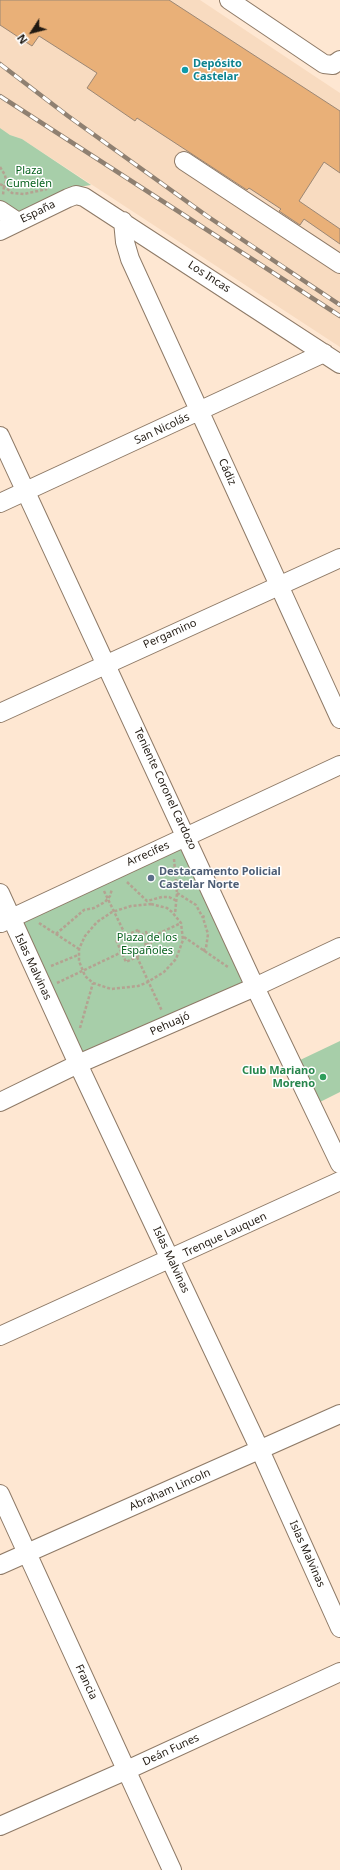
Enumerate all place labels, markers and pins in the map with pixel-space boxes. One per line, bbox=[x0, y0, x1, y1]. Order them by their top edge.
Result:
place label: Depósito Castelar bbox=[193, 57, 242, 83]
marker: Depósito Castelar bbox=[180, 65, 190, 75]
place label: Destacamento Policial Castelar Norte bbox=[159, 865, 281, 891]
marker: Destacamento Policial Castelar Norte bbox=[146, 873, 156, 883]
place label: Club Mariano Moreno bbox=[242, 1064, 315, 1090]
marker: Club Mariano Moreno bbox=[318, 1072, 328, 1082]

